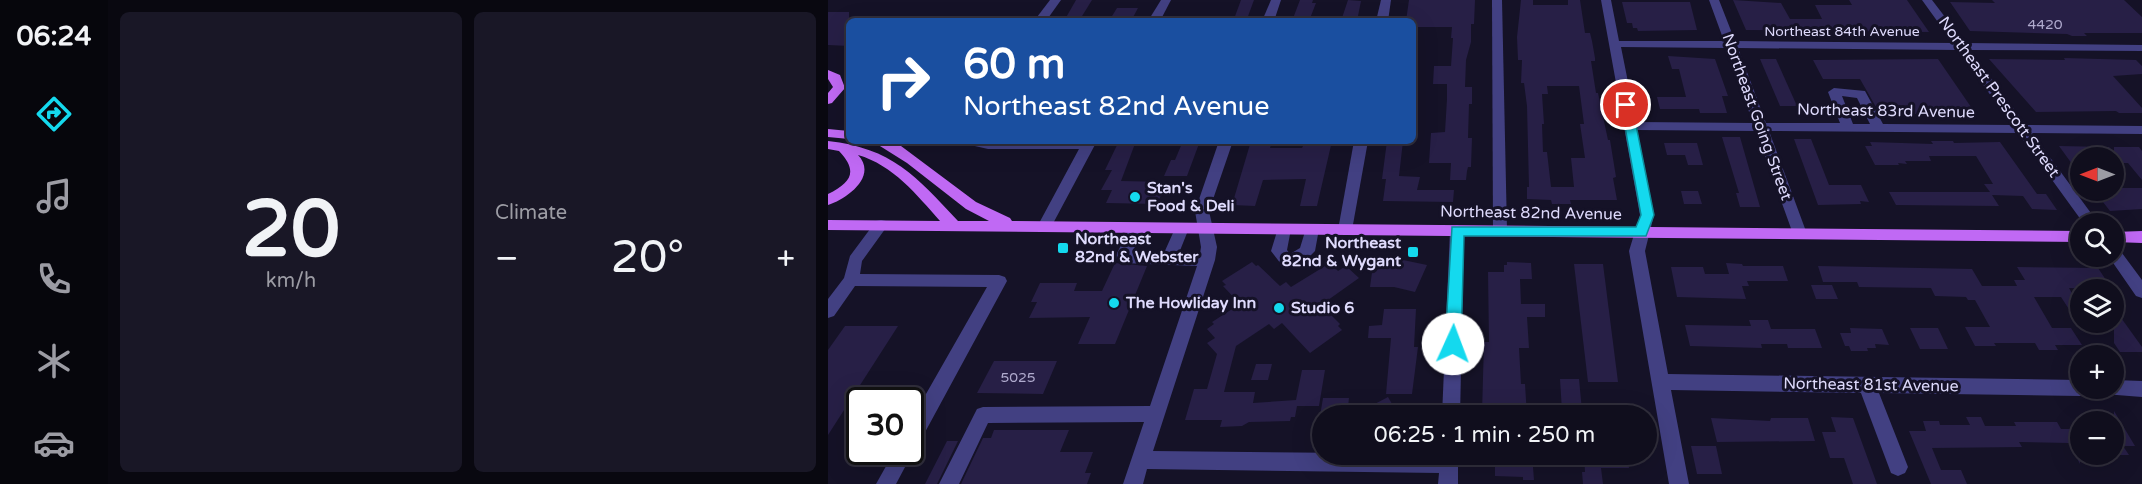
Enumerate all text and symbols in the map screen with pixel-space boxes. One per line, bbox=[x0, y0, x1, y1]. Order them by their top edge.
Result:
street label: Northeast Prescott Street bbox=[1934, 13, 2064, 181]
house number: 4420 bbox=[2027, 16, 2063, 33]
text: 06:24 bbox=[17, 20, 91, 53]
street label: Northeast 84th Avenue bbox=[1764, 23, 1920, 40]
street label: Northeast Going Street bbox=[1718, 31, 1796, 203]
text: 60 m bbox=[963, 39, 1065, 90]
icon: right bbox=[864, 42, 942, 120]
pin bbox=[1600, 79, 1651, 130]
icon: arrive bbox=[1609, 88, 1642, 121]
text: Northeast 82nd Avenue bbox=[963, 90, 1270, 123]
icon: directions bbox=[33, 93, 75, 135]
street label: Northeast 83rd Avenue bbox=[1797, 99, 1975, 123]
north arrow bbox=[2070, 147, 2124, 201]
map controls bbox=[2070, 147, 2124, 465]
icon: music bbox=[33, 175, 75, 217]
place label: Stan's Food & Deli bbox=[1147, 178, 1234, 216]
text: 20 bbox=[242, 183, 340, 277]
marker: Stan's Food & Deli bbox=[1128, 190, 1142, 204]
text: Climate bbox=[495, 201, 567, 225]
street label: Northeast 82nd Avenue bbox=[1440, 201, 1622, 225]
button: search bbox=[2070, 213, 2124, 267]
place label: Northeast 82nd & Webster bbox=[1075, 229, 1199, 267]
text: 20° bbox=[611, 231, 684, 285]
place label: Northeast 82nd & Wygant bbox=[1282, 233, 1402, 271]
text: − bbox=[495, 239, 519, 278]
text: + bbox=[776, 239, 795, 278]
marker: Northeast 82nd & Webster bbox=[1056, 241, 1070, 255]
marker: Northeast 82nd & Wygant bbox=[1406, 245, 1420, 259]
icon: phone bbox=[33, 258, 75, 300]
text: km/h bbox=[266, 269, 316, 293]
button: layers bbox=[2070, 279, 2124, 333]
place label: The Howliday Inn bbox=[1125, 293, 1256, 313]
marker: The Howliday Inn bbox=[1107, 296, 1121, 310]
place label: Studio 6 bbox=[1291, 298, 1354, 318]
marker: Studio 6 bbox=[1272, 301, 1286, 315]
position arrow bbox=[1421, 312, 1485, 376]
icon: climate bbox=[33, 340, 75, 382]
button: + bbox=[2070, 345, 2124, 399]
house number: 5025 bbox=[1000, 369, 1036, 386]
street label: Northeast 81st Avenue bbox=[1783, 373, 1959, 397]
speed limit sign: 30 bbox=[846, 387, 924, 465]
button: − bbox=[2070, 411, 2124, 465]
icon: car bbox=[33, 422, 75, 464]
text: 06:25 · 1 min · 250 m bbox=[1374, 422, 1595, 448]

